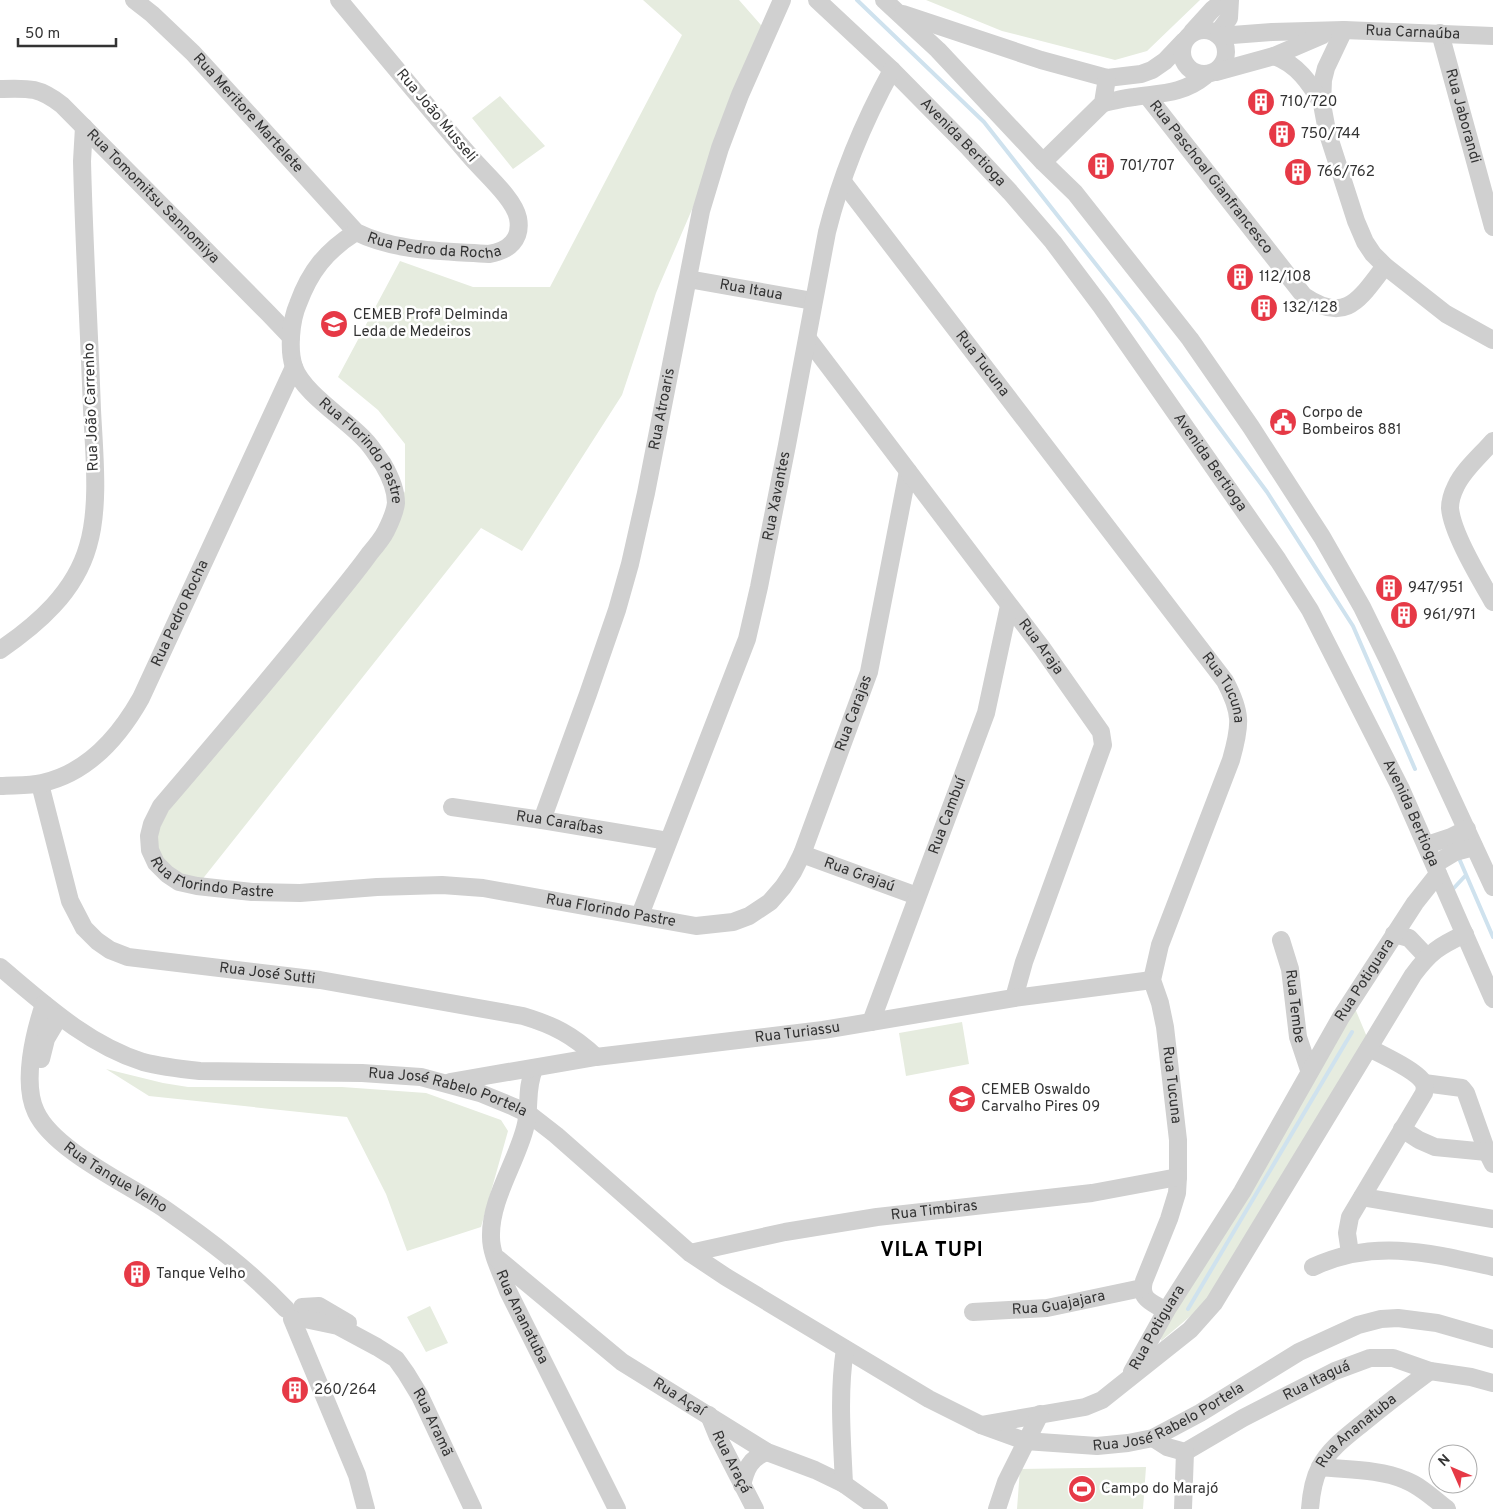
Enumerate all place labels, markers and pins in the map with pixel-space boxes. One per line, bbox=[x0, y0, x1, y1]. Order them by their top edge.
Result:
building icon: 710/720 bbox=[1246, 87, 1276, 117]
place label: 710/720 bbox=[1280, 93, 1337, 112]
building icon: 750/744 bbox=[1267, 119, 1297, 149]
place label: 750/744 bbox=[1301, 125, 1360, 144]
building icon: 701/707 bbox=[1086, 151, 1116, 181]
place label: 701/707 bbox=[1120, 157, 1175, 176]
building icon: 766/762 bbox=[1283, 157, 1313, 187]
place label: 766/762 bbox=[1317, 163, 1375, 182]
building icon: 112/108 bbox=[1225, 262, 1255, 292]
place label: 112/108 bbox=[1259, 268, 1311, 287]
building icon: 132/128 bbox=[1249, 293, 1279, 323]
place label: 132/128 bbox=[1283, 299, 1338, 318]
place label: CEMEB Profª Delminda Leda de Medeiros bbox=[353, 306, 508, 342]
school or university icon: CEMEB Profª Delminda Leda de Medeiros bbox=[319, 309, 349, 339]
place label: Corpo de Bombeiros 881 bbox=[1302, 404, 1402, 440]
public building icon: Corpo de Bombeiros 881 bbox=[1268, 407, 1298, 437]
building icon: 947/951 bbox=[1374, 573, 1404, 603]
place label: 947/951 bbox=[1408, 579, 1464, 598]
building icon: 961/971 bbox=[1389, 600, 1419, 630]
place label: 961/971 bbox=[1423, 606, 1476, 625]
place label: CEMEB Oswaldo Carvalho Pires 09 bbox=[981, 1081, 1100, 1117]
school or university icon: CEMEB Oswaldo Carvalho Pires 09 bbox=[947, 1084, 977, 1114]
building icon: Tanque Velho bbox=[122, 1259, 152, 1289]
place label: Tanque Velho bbox=[156, 1265, 246, 1284]
building icon: 260/264 bbox=[280, 1375, 310, 1405]
place label: 260/264 bbox=[314, 1381, 377, 1400]
sports icon: Campo do Marajó bbox=[1067, 1474, 1097, 1504]
place label: Campo do Marajó bbox=[1101, 1480, 1218, 1499]

